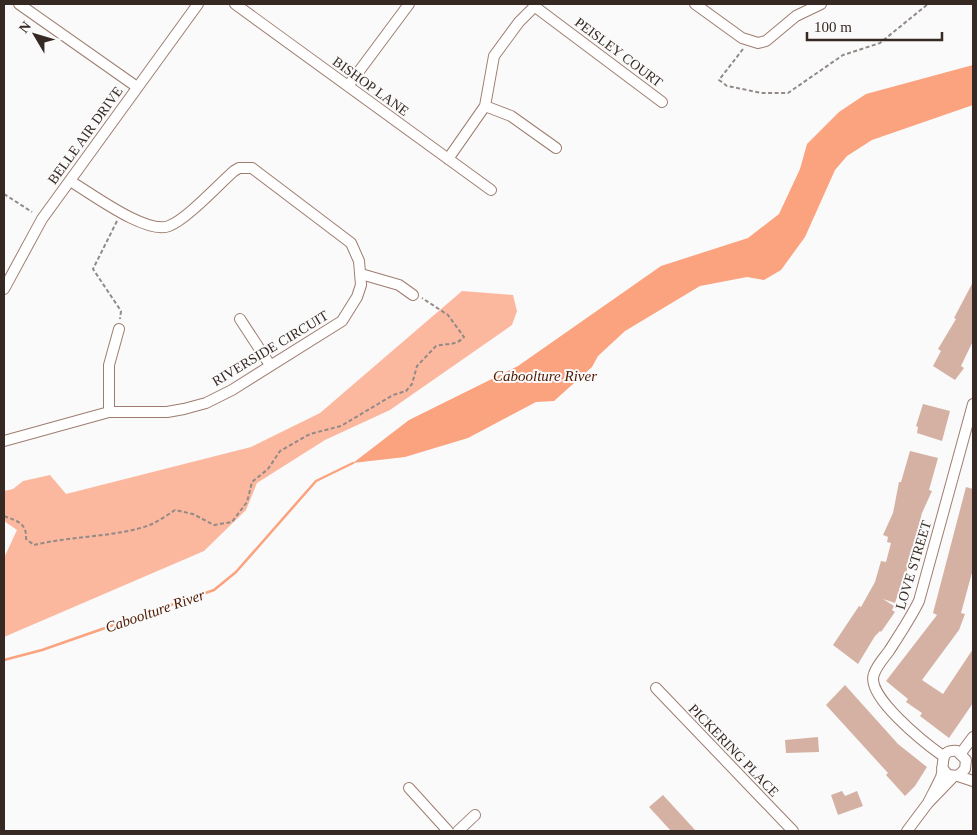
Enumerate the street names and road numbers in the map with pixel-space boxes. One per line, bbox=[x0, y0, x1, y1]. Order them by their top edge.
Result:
street label: PEISLEY COURT bbox=[572, 15, 666, 90]
street label: BISHOP LANE bbox=[330, 54, 412, 119]
street label: BELLE AIR DRIVE bbox=[45, 84, 126, 187]
street label: RIVERSIDE CIRCUIT bbox=[210, 308, 331, 389]
street label: LOVE STREET bbox=[893, 518, 934, 611]
street label: PICKERING PLACE bbox=[686, 701, 782, 800]

